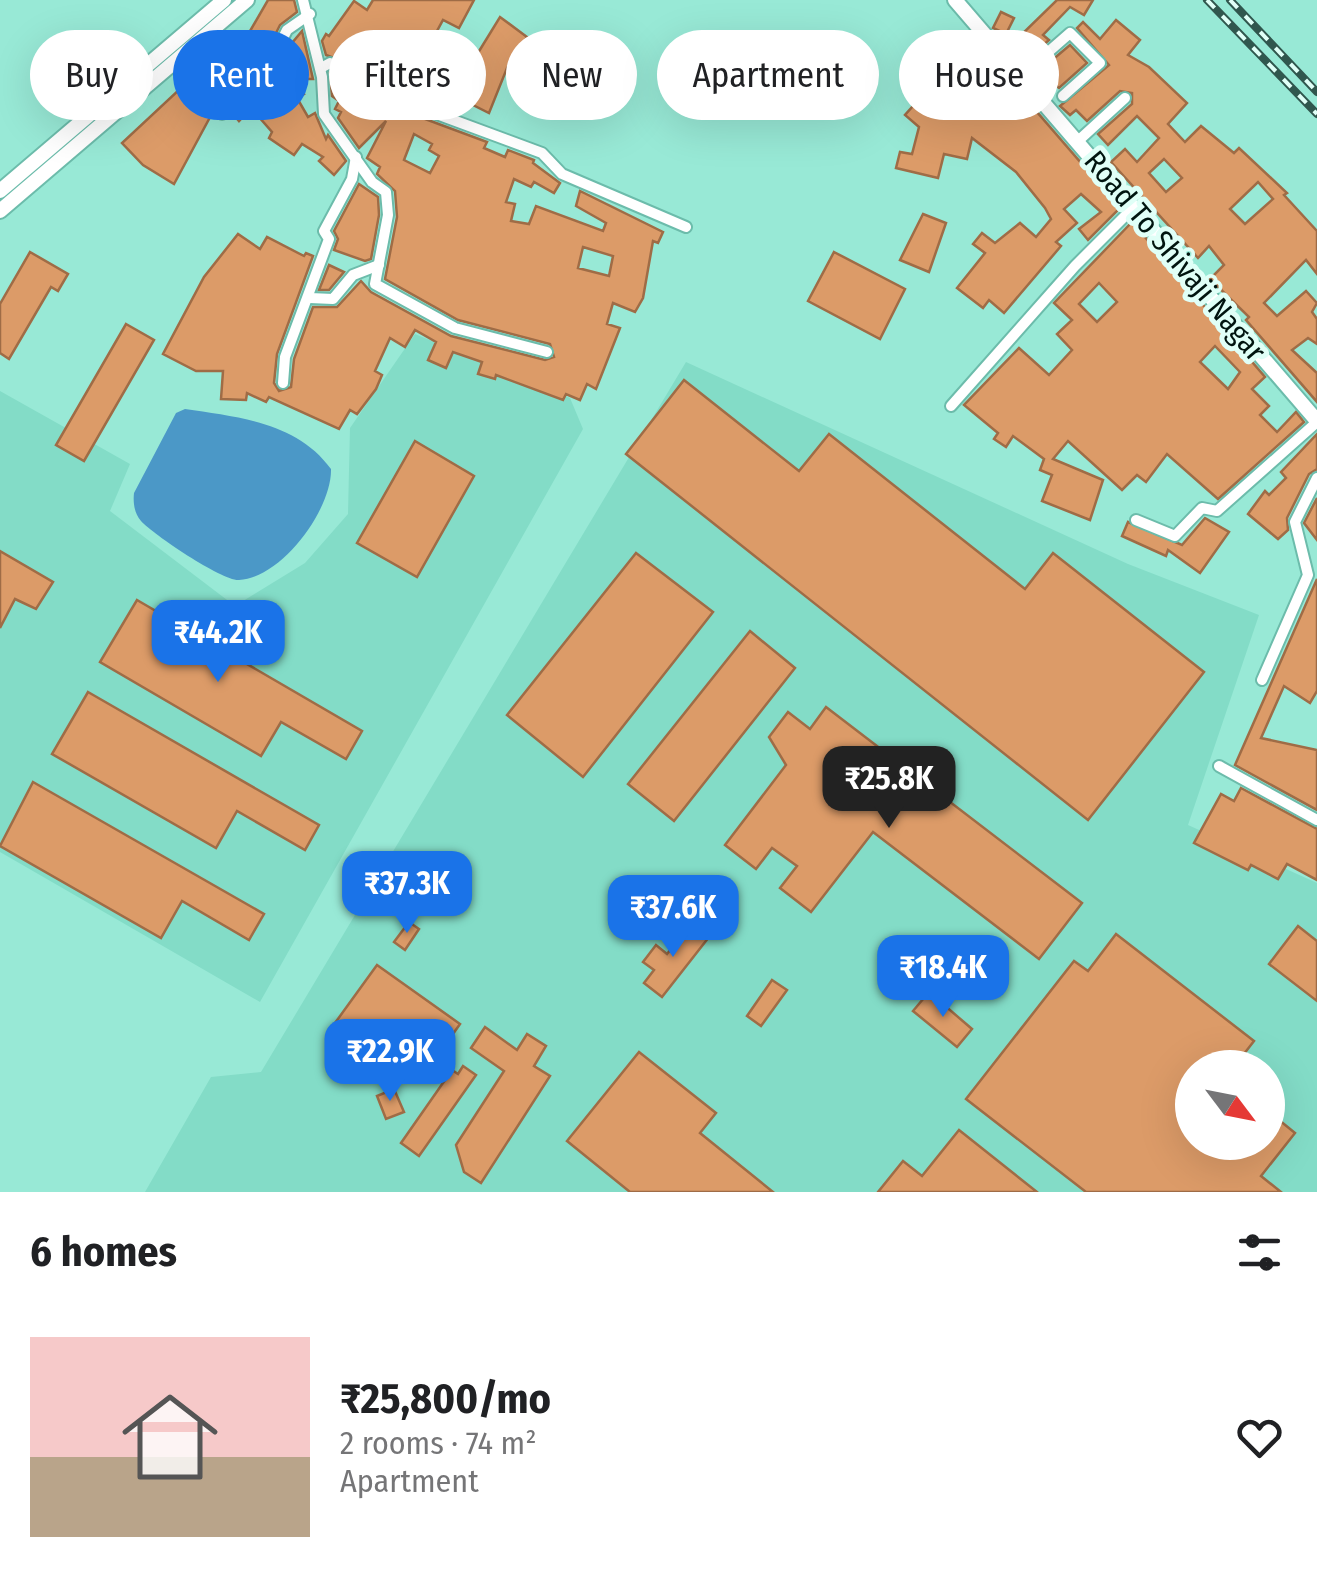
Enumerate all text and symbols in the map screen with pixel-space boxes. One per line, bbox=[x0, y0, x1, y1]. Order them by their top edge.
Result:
chip: Buy bbox=[30, 30, 153, 120]
chip: Rent bbox=[173, 30, 309, 120]
chip: Filters bbox=[329, 30, 486, 120]
chip: New bbox=[506, 30, 637, 120]
chip: Apartment bbox=[657, 30, 879, 120]
chip: House bbox=[899, 30, 1059, 120]
street label: Road To Shivaji Nagar bbox=[1077, 144, 1274, 369]
pin: ₹44.2K bbox=[137, 600, 299, 685]
text: ₹44.2K bbox=[174, 613, 262, 651]
pin: ₹25.8K bbox=[808, 746, 970, 831]
text: ₹25.8K bbox=[845, 759, 934, 797]
pin: ₹37.3K bbox=[326, 851, 488, 936]
text: ₹37.3K bbox=[364, 864, 450, 902]
pin: ₹37.6K bbox=[592, 875, 754, 960]
text: ₹37.6K bbox=[630, 888, 716, 926]
pin: ₹18.4K bbox=[862, 935, 1024, 1020]
text: ₹18.4K bbox=[899, 948, 987, 986]
pin: ₹22.9K bbox=[309, 1019, 471, 1104]
text: ₹22.9K bbox=[346, 1032, 434, 1070]
north arrow bbox=[1175, 1050, 1285, 1160]
map controls bbox=[1175, 1050, 1285, 1160]
icon: filters bbox=[1232, 1225, 1287, 1280]
text: 6 homes bbox=[30, 1227, 177, 1277]
text: ₹25,800/mo bbox=[340, 1374, 551, 1424]
icon: home bbox=[110, 1377, 230, 1497]
icon: heart bbox=[1232, 1410, 1287, 1465]
text: 2 rooms · 74 m² bbox=[340, 1424, 537, 1462]
text: Apartment bbox=[340, 1462, 479, 1500]

